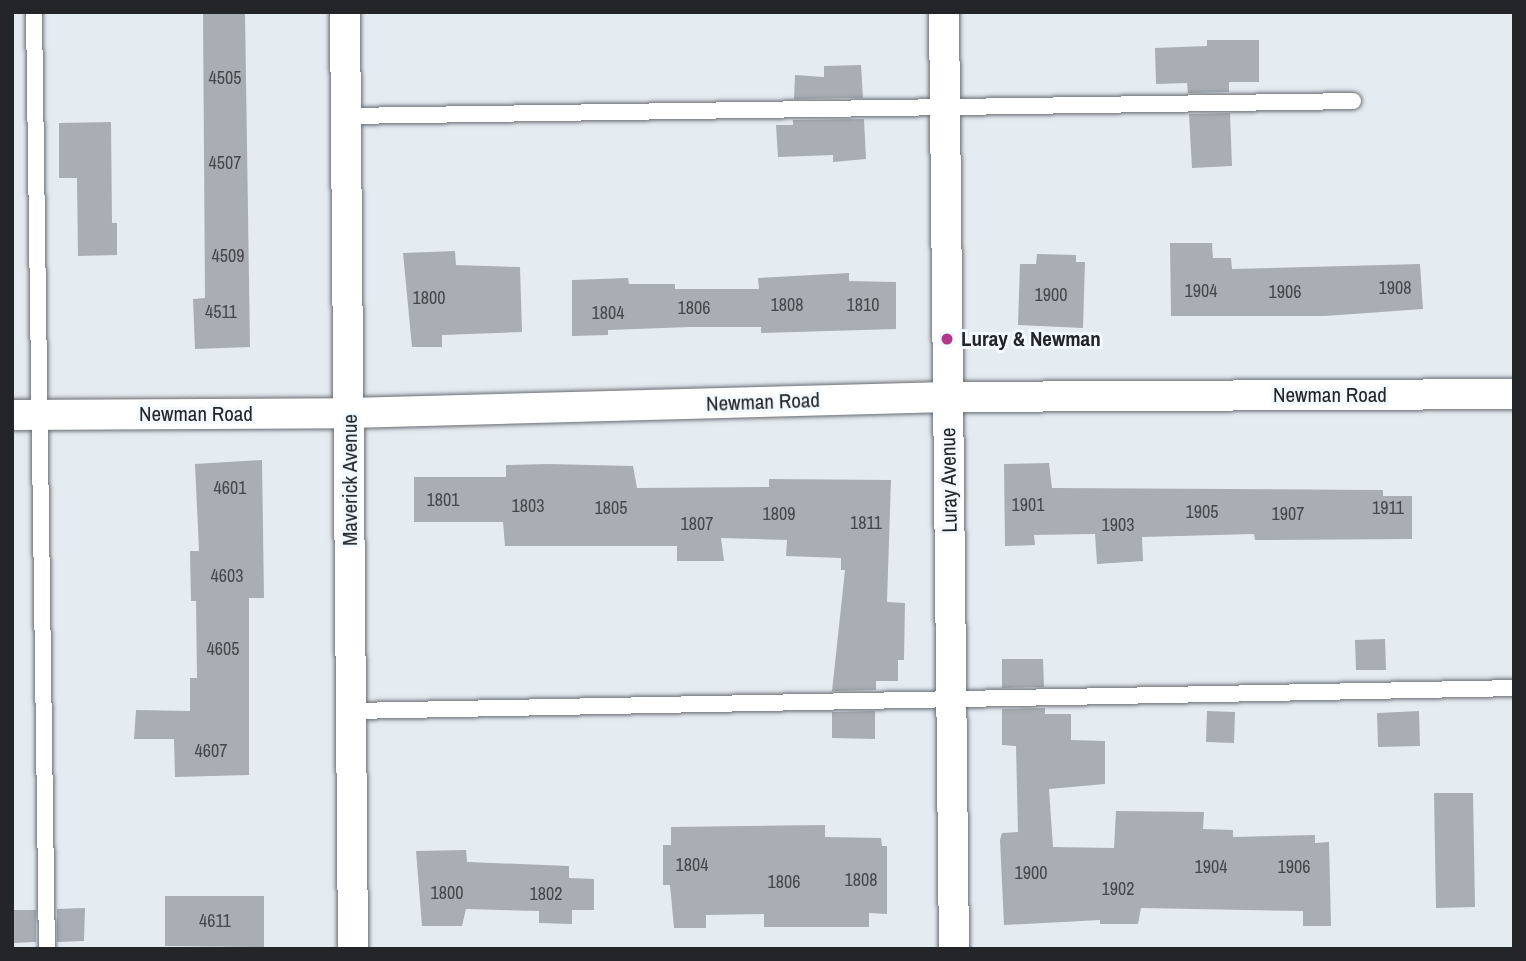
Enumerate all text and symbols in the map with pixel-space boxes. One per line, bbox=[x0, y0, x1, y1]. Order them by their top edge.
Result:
house number: 4505 bbox=[209, 67, 241, 89]
house number: 4507 bbox=[209, 152, 241, 174]
house number: 4509 bbox=[212, 245, 244, 267]
house number: 1908 bbox=[1379, 277, 1411, 299]
house number: 1904 bbox=[1185, 280, 1217, 302]
house number: 1906 bbox=[1269, 281, 1301, 303]
house number: 1900 bbox=[1035, 284, 1067, 306]
house number: 1800 bbox=[413, 287, 445, 309]
house number: 1808 bbox=[771, 294, 803, 316]
house number: 1810 bbox=[847, 294, 879, 316]
house number: 1806 bbox=[678, 297, 710, 319]
house number: 4511 bbox=[205, 301, 237, 323]
house number: 1804 bbox=[592, 302, 624, 324]
place label: Luray & Newman bbox=[961, 326, 1101, 352]
marker: Luray & Newman bbox=[939, 331, 955, 347]
street label: Newman Road bbox=[1273, 382, 1387, 408]
street label: Newman Road bbox=[706, 387, 820, 417]
street label: Newman Road bbox=[139, 401, 253, 427]
street label: Maverick Avenue bbox=[337, 414, 363, 546]
street label: Luray Avenue bbox=[935, 427, 963, 533]
house number: 4601 bbox=[214, 477, 246, 499]
house number: 1801 bbox=[427, 489, 459, 511]
house number: 1901 bbox=[1012, 494, 1044, 516]
house number: 1803 bbox=[512, 495, 544, 517]
house number: 1805 bbox=[595, 497, 627, 519]
house number: 1911 bbox=[1372, 497, 1404, 519]
house number: 1905 bbox=[1186, 501, 1218, 523]
house number: 1809 bbox=[763, 503, 795, 525]
house number: 1907 bbox=[1272, 503, 1304, 525]
house number: 1811 bbox=[850, 512, 882, 534]
house number: 1807 bbox=[681, 513, 713, 535]
house number: 1903 bbox=[1102, 514, 1134, 536]
house number: 4603 bbox=[211, 565, 243, 587]
house number: 4605 bbox=[207, 638, 239, 660]
house number: 4607 bbox=[195, 740, 227, 762]
house number: 1804 bbox=[676, 854, 708, 876]
house number: 1904 bbox=[1195, 856, 1227, 878]
house number: 1906 bbox=[1278, 856, 1310, 878]
house number: 1900 bbox=[1015, 862, 1047, 884]
house number: 1808 bbox=[845, 869, 877, 891]
house number: 1806 bbox=[768, 871, 800, 893]
house number: 1902 bbox=[1102, 878, 1134, 900]
house number: 1800 bbox=[431, 882, 463, 904]
house number: 1802 bbox=[530, 883, 562, 905]
house number: 4611 bbox=[199, 910, 231, 932]

